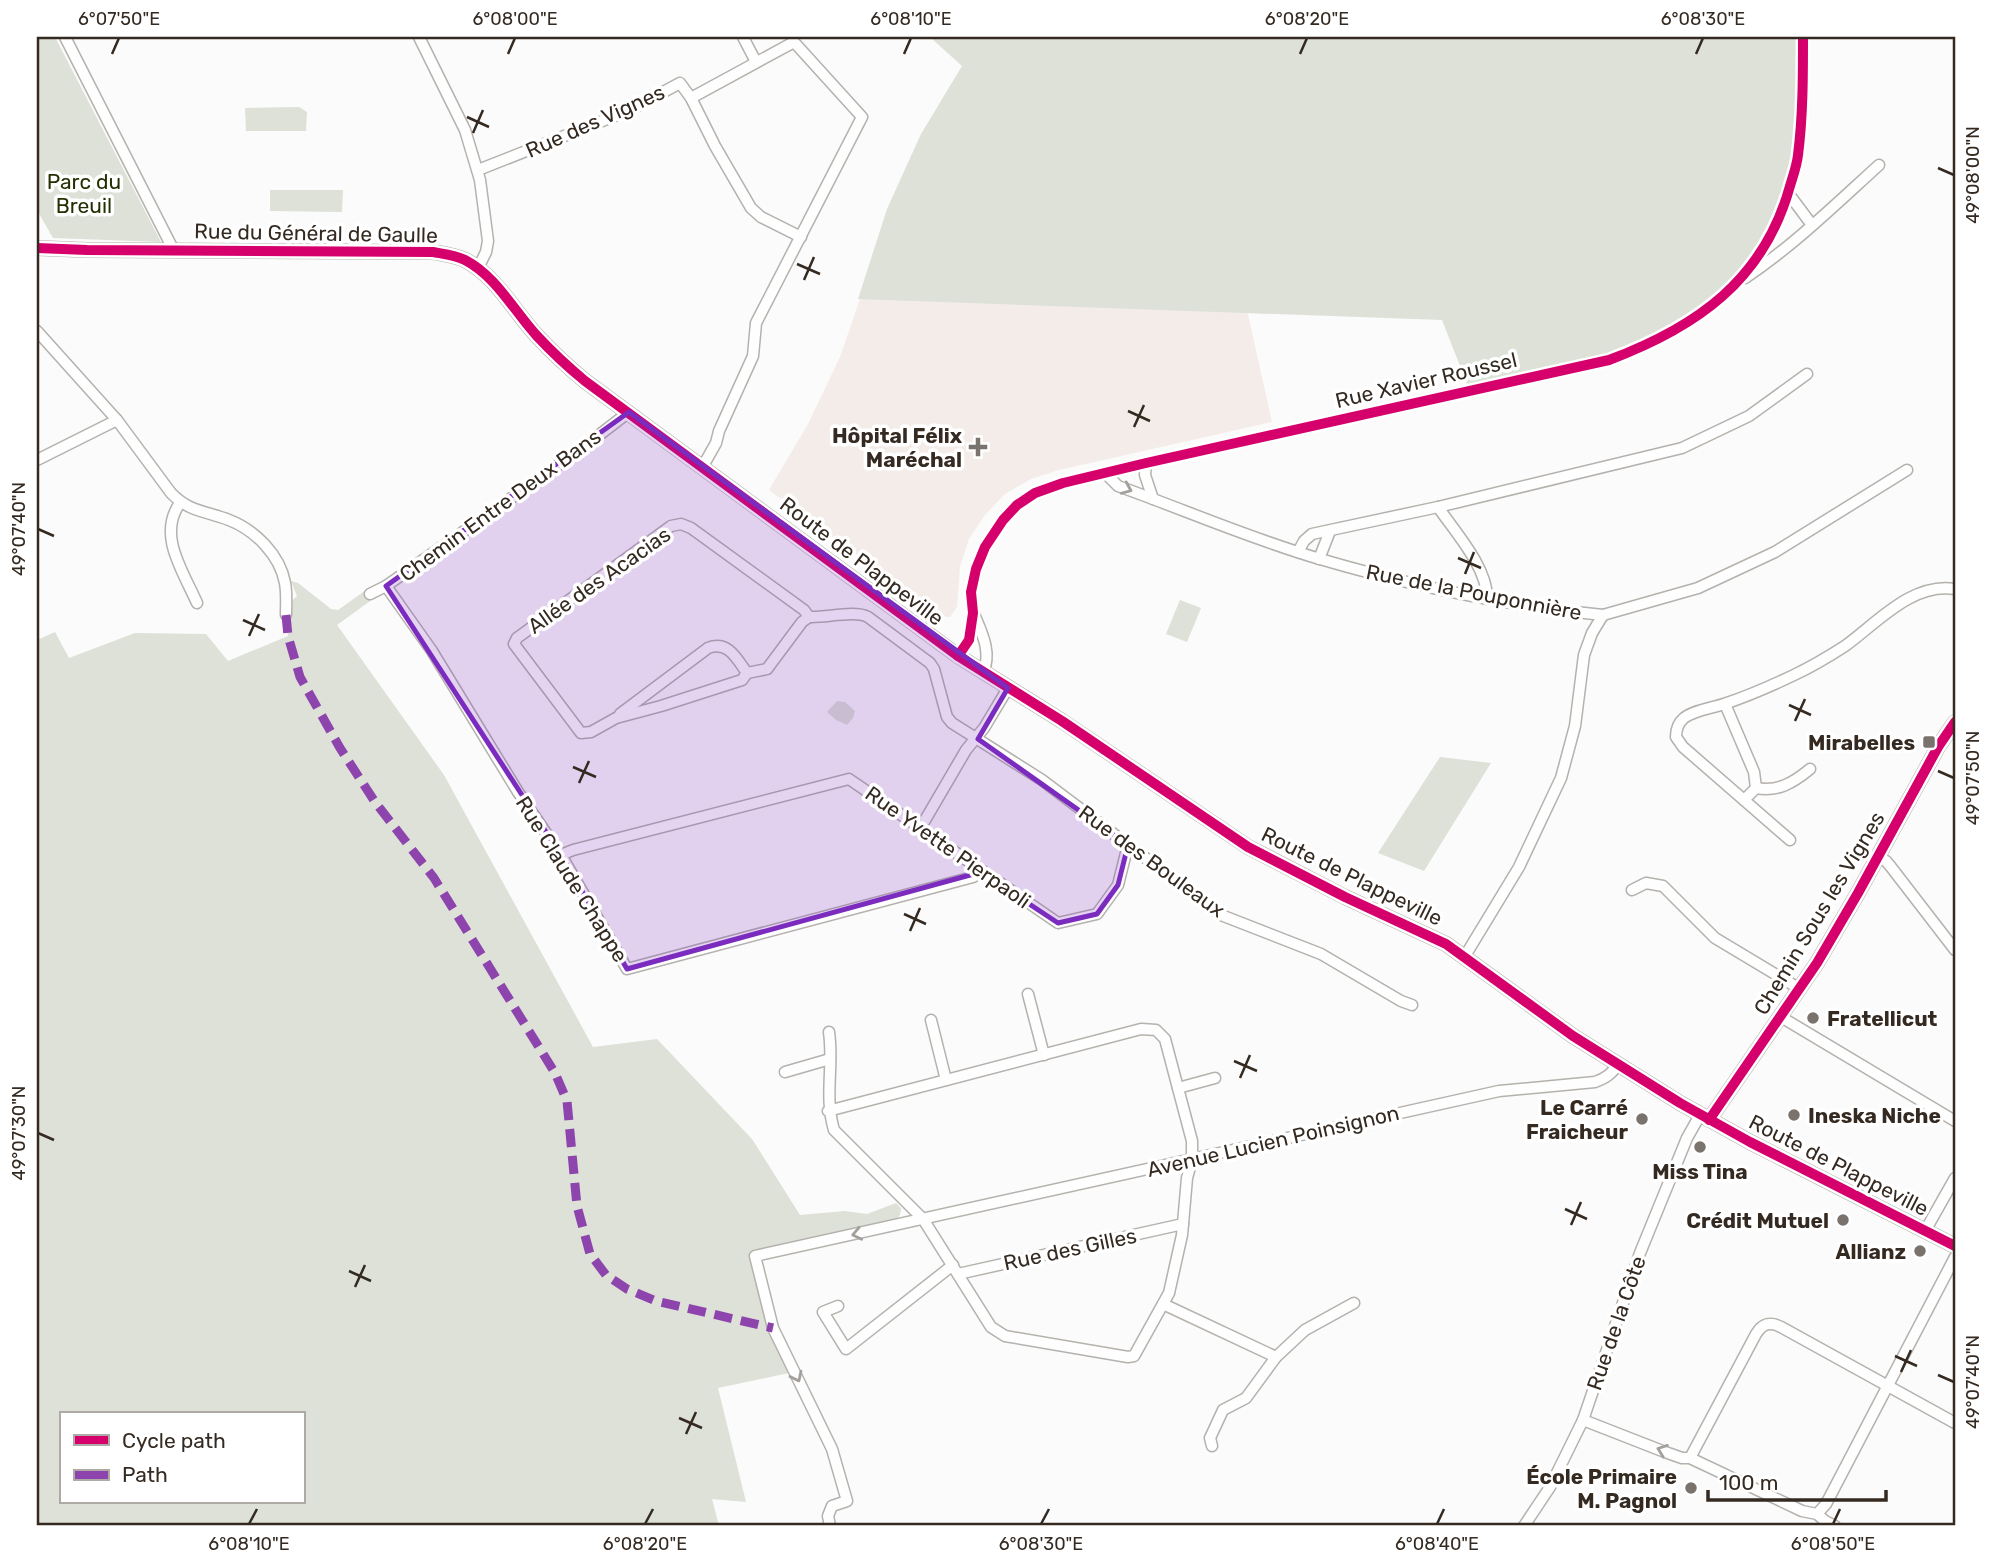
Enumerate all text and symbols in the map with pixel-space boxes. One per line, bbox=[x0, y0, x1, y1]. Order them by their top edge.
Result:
text: 6°07'50"E bbox=[78, 8, 160, 30]
text: 6°08'00"E bbox=[472, 8, 558, 30]
text: 6°08'10"E bbox=[870, 8, 952, 30]
text: 6°08'20"E bbox=[1265, 8, 1349, 30]
text: 6°08'30"E bbox=[1661, 8, 1745, 30]
street label: Rue des Vignes bbox=[522, 79, 668, 163]
text: 49°08'00"N bbox=[1962, 126, 1984, 224]
park label: Parc du Breuil bbox=[47, 169, 121, 218]
street label: Rue du Général de Gaulle bbox=[194, 218, 438, 248]
street label: Rue Xavier Roussel bbox=[1333, 347, 1519, 413]
place label: Hôpital Félix Maréchal bbox=[832, 423, 963, 472]
street label: Chemin Entre Deux Bans bbox=[394, 424, 606, 586]
marker: Hôpital Félix Maréchal bbox=[968, 437, 988, 457]
one-way arrow bbox=[1121, 481, 1133, 495]
text: 49°07'40"N bbox=[8, 482, 30, 576]
street label: Route de Plappeville bbox=[775, 491, 949, 631]
street label: Allée des Acacias bbox=[523, 521, 675, 639]
street label: Rue de la Pouponnière bbox=[1364, 559, 1584, 625]
place label: Mirabelles bbox=[1808, 730, 1915, 755]
text: 49°07'50"N bbox=[1962, 731, 1984, 825]
marker: Mirabelles bbox=[1921, 734, 1937, 750]
street label: Rue Yvette Pierpaoli bbox=[861, 781, 1035, 913]
street label: Rue Claude Chappe bbox=[511, 791, 633, 967]
street label: Rue des Bouleaux bbox=[1074, 800, 1230, 922]
street label: Chemin Sous les Vignes bbox=[1748, 807, 1890, 1019]
street label: Route de Plappeville bbox=[1257, 821, 1447, 931]
place label: Fratellicut bbox=[1827, 1006, 1938, 1031]
marker: Fratellicut bbox=[1805, 1010, 1821, 1026]
text: 49°07'30"N bbox=[8, 1086, 30, 1180]
place label: Le Carré Fraicheur bbox=[1526, 1095, 1628, 1144]
street label: Avenue Lucien Poinsignon bbox=[1144, 1100, 1402, 1182]
place label: Ineska Niche bbox=[1808, 1103, 1941, 1128]
marker: Ineska Niche bbox=[1786, 1107, 1802, 1123]
street label: Route de Plappeville bbox=[1745, 1109, 1933, 1221]
marker: Le Carré Fraicheur bbox=[1634, 1111, 1650, 1127]
marker: Miss Tina bbox=[1692, 1139, 1708, 1155]
place label: Miss Tina bbox=[1652, 1159, 1748, 1184]
place label: Crédit Mutuel bbox=[1686, 1208, 1829, 1233]
marker: Crédit Mutuel bbox=[1835, 1212, 1851, 1228]
street label: Rue des Gilles bbox=[1001, 1223, 1139, 1275]
one-way arrow bbox=[851, 1226, 863, 1240]
place label: Allianz bbox=[1835, 1239, 1906, 1264]
marker: Allianz bbox=[1912, 1243, 1928, 1259]
street label: Rue de la Côte bbox=[1581, 1253, 1651, 1393]
text: 49°07'40"N bbox=[1962, 1335, 1984, 1429]
one-way arrow bbox=[789, 1370, 803, 1382]
legend bbox=[60, 1412, 304, 1504]
text: Cycle path bbox=[122, 1428, 226, 1453]
one-way arrow bbox=[1656, 1445, 1668, 1459]
scale bar bbox=[1708, 1458, 1887, 1502]
text: Path bbox=[122, 1462, 168, 1487]
place label: École Primaire M. Pagnol bbox=[1526, 1464, 1677, 1513]
text: 100 m bbox=[1719, 1470, 1778, 1495]
marker: École Primaire M. Pagnol bbox=[1683, 1480, 1699, 1496]
text: 6°08'10"E bbox=[208, 1533, 290, 1555]
text: 6°08'20"E bbox=[603, 1533, 687, 1555]
text: 6°08'30"E bbox=[999, 1533, 1083, 1555]
text: 6°08'40"E bbox=[1395, 1533, 1479, 1555]
text: 6°08'50"E bbox=[1791, 1533, 1875, 1555]

